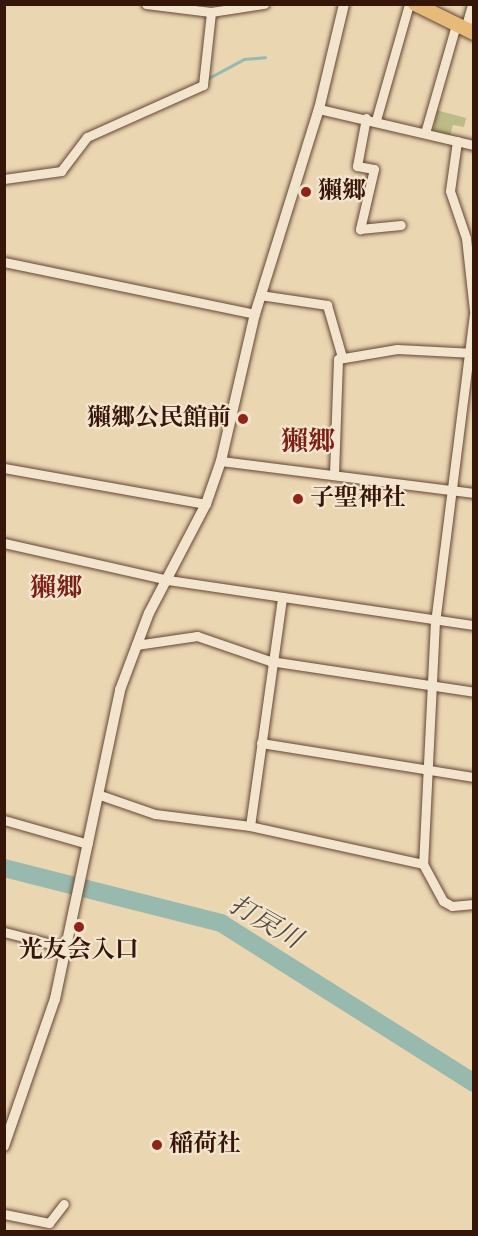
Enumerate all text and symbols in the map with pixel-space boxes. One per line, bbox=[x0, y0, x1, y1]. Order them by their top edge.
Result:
place label: 獺郷 bbox=[318, 178, 366, 206]
marker: 獺郷 bbox=[299, 185, 313, 199]
place label: 獺郷公民館前 bbox=[87, 405, 231, 433]
marker: 獺郷公民館前 bbox=[236, 412, 250, 426]
district label: 獺郷 bbox=[281, 427, 335, 459]
place label: 子聖神社 bbox=[310, 485, 406, 513]
marker: 子聖神社 bbox=[291, 492, 305, 506]
district label: 獺郷 bbox=[30, 573, 82, 605]
water label: 打戻川 bbox=[223, 890, 307, 956]
marker: 光友会入口 bbox=[72, 920, 86, 934]
place label: 光友会入口 bbox=[19, 937, 139, 965]
place label: 稲荷社 bbox=[169, 1131, 241, 1159]
marker: 稲荷社 bbox=[150, 1138, 164, 1152]

